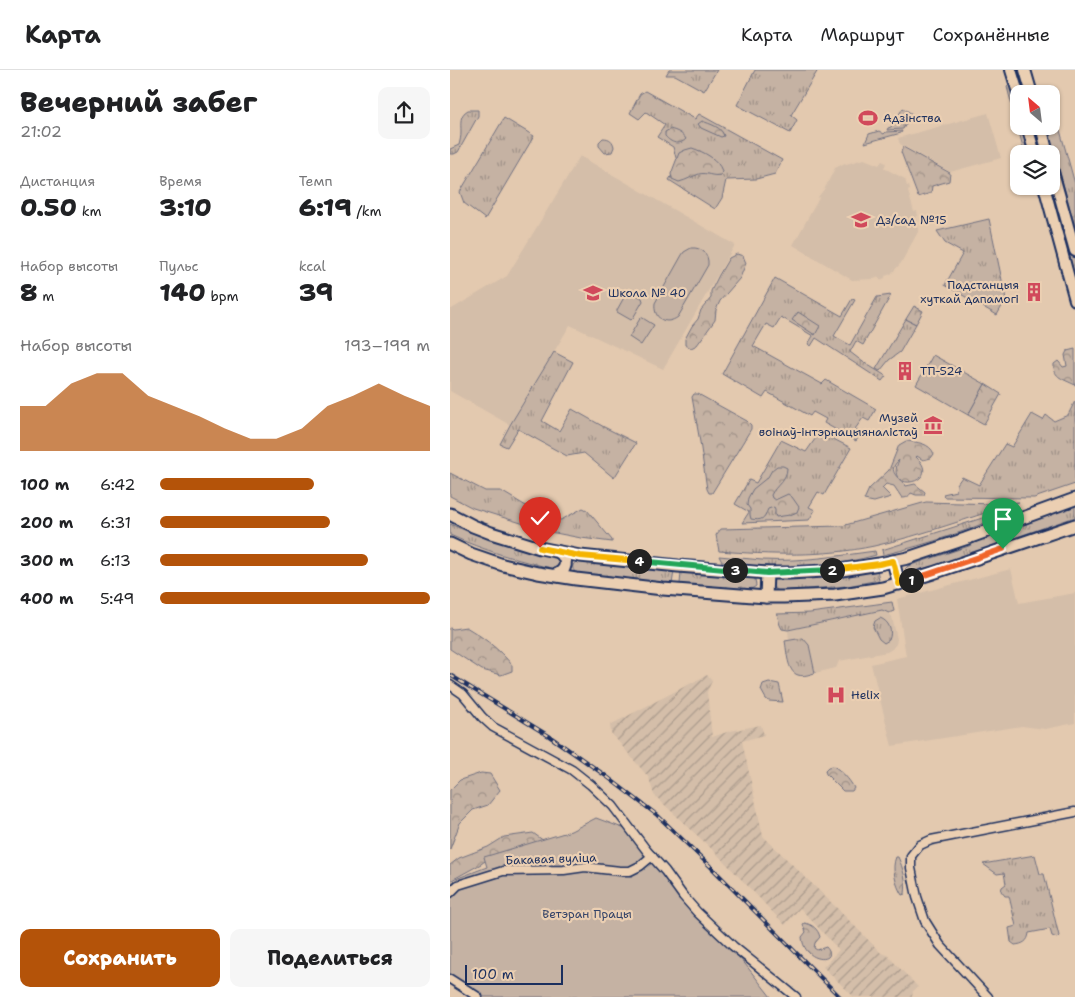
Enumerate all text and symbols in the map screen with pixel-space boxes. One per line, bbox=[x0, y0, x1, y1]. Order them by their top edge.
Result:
text: Карта bbox=[25, 19, 101, 51]
text: Карта bbox=[741, 23, 792, 47]
text: Маршрут bbox=[820, 23, 904, 47]
text: Сохранённые bbox=[932, 23, 1050, 47]
text: Вечерний забег bbox=[20, 83, 257, 121]
north arrow bbox=[1010, 85, 1060, 135]
map controls bbox=[1010, 85, 1060, 195]
button: share bbox=[378, 87, 430, 139]
sports icon: Адзінства bbox=[857, 107, 879, 129]
place label: Адзінства bbox=[883, 110, 942, 126]
text: 21:02 bbox=[20, 121, 62, 142]
button: layers bbox=[1010, 145, 1060, 195]
text: Дистанция bbox=[20, 172, 95, 190]
text: Время bbox=[159, 172, 202, 190]
text: Темп bbox=[299, 172, 333, 190]
text: 0.50 bbox=[20, 190, 77, 224]
text: 3:10 bbox=[159, 190, 212, 224]
text: 6:19 bbox=[299, 190, 352, 224]
text: km bbox=[77, 202, 102, 220]
text: /km bbox=[352, 202, 382, 220]
school or university icon: Дз/сад №15 bbox=[850, 209, 872, 231]
place label: Дз/сад №15 bbox=[876, 212, 947, 228]
text: Набор высоты bbox=[20, 257, 118, 275]
text: Пульс bbox=[159, 257, 199, 275]
text: kcal bbox=[299, 257, 326, 275]
text: 8 bbox=[20, 275, 38, 309]
text: 140 bbox=[159, 275, 206, 309]
text: 39 bbox=[299, 275, 333, 309]
place label: Падстанцыя хуткай дапамогі bbox=[920, 277, 1019, 307]
building icon: Падстанцыя хуткай дапамогі bbox=[1023, 281, 1045, 303]
school or university icon: Школа № 40 bbox=[582, 282, 604, 304]
place label: Школа № 40 bbox=[608, 285, 686, 301]
text: m bbox=[38, 287, 54, 305]
text: bpm bbox=[206, 287, 239, 305]
text: Набор высоты bbox=[20, 335, 132, 356]
text: 193–199 m bbox=[344, 335, 430, 356]
building icon: ТП-524 bbox=[894, 360, 916, 382]
place label: ТП-524 bbox=[920, 363, 962, 379]
place label: Музей воінаў-інтэрнацыяналістаў bbox=[759, 410, 918, 440]
museum icon: Музей воінаў-інтэрнацыяналістаў bbox=[922, 414, 944, 436]
text: 100 m bbox=[20, 474, 69, 495]
text: 6:42 bbox=[100, 474, 135, 495]
pin bbox=[519, 497, 561, 548]
pin bbox=[982, 498, 1024, 549]
icon: check bbox=[526, 504, 554, 532]
icon: arrive bbox=[989, 505, 1017, 533]
text: 200 m bbox=[20, 512, 73, 533]
text: 6:31 bbox=[100, 512, 131, 533]
pin: 4 bbox=[626, 548, 652, 574]
text: 300 m bbox=[20, 550, 74, 571]
text: 6:13 bbox=[100, 550, 131, 571]
text: 4 bbox=[635, 552, 644, 570]
pin: 3 bbox=[722, 558, 748, 582]
pin: 2 bbox=[820, 558, 844, 582]
text: 3 bbox=[731, 561, 740, 579]
text: 2 bbox=[828, 561, 837, 579]
pin: 1 bbox=[898, 568, 924, 592]
text: 1 bbox=[908, 571, 915, 589]
text: 400 m bbox=[20, 588, 74, 609]
text: 5:49 bbox=[100, 588, 134, 609]
hospital icon: Helix bbox=[825, 684, 847, 706]
place label: Helix bbox=[851, 687, 880, 703]
street label: Бакавая вуліца bbox=[505, 849, 597, 869]
park label: Ветэран Працы bbox=[542, 906, 632, 922]
button: Сохранить bbox=[20, 929, 220, 987]
button: Поделиться bbox=[230, 929, 430, 987]
scale bar bbox=[465, 962, 562, 985]
text: 100 m bbox=[472, 965, 514, 983]

